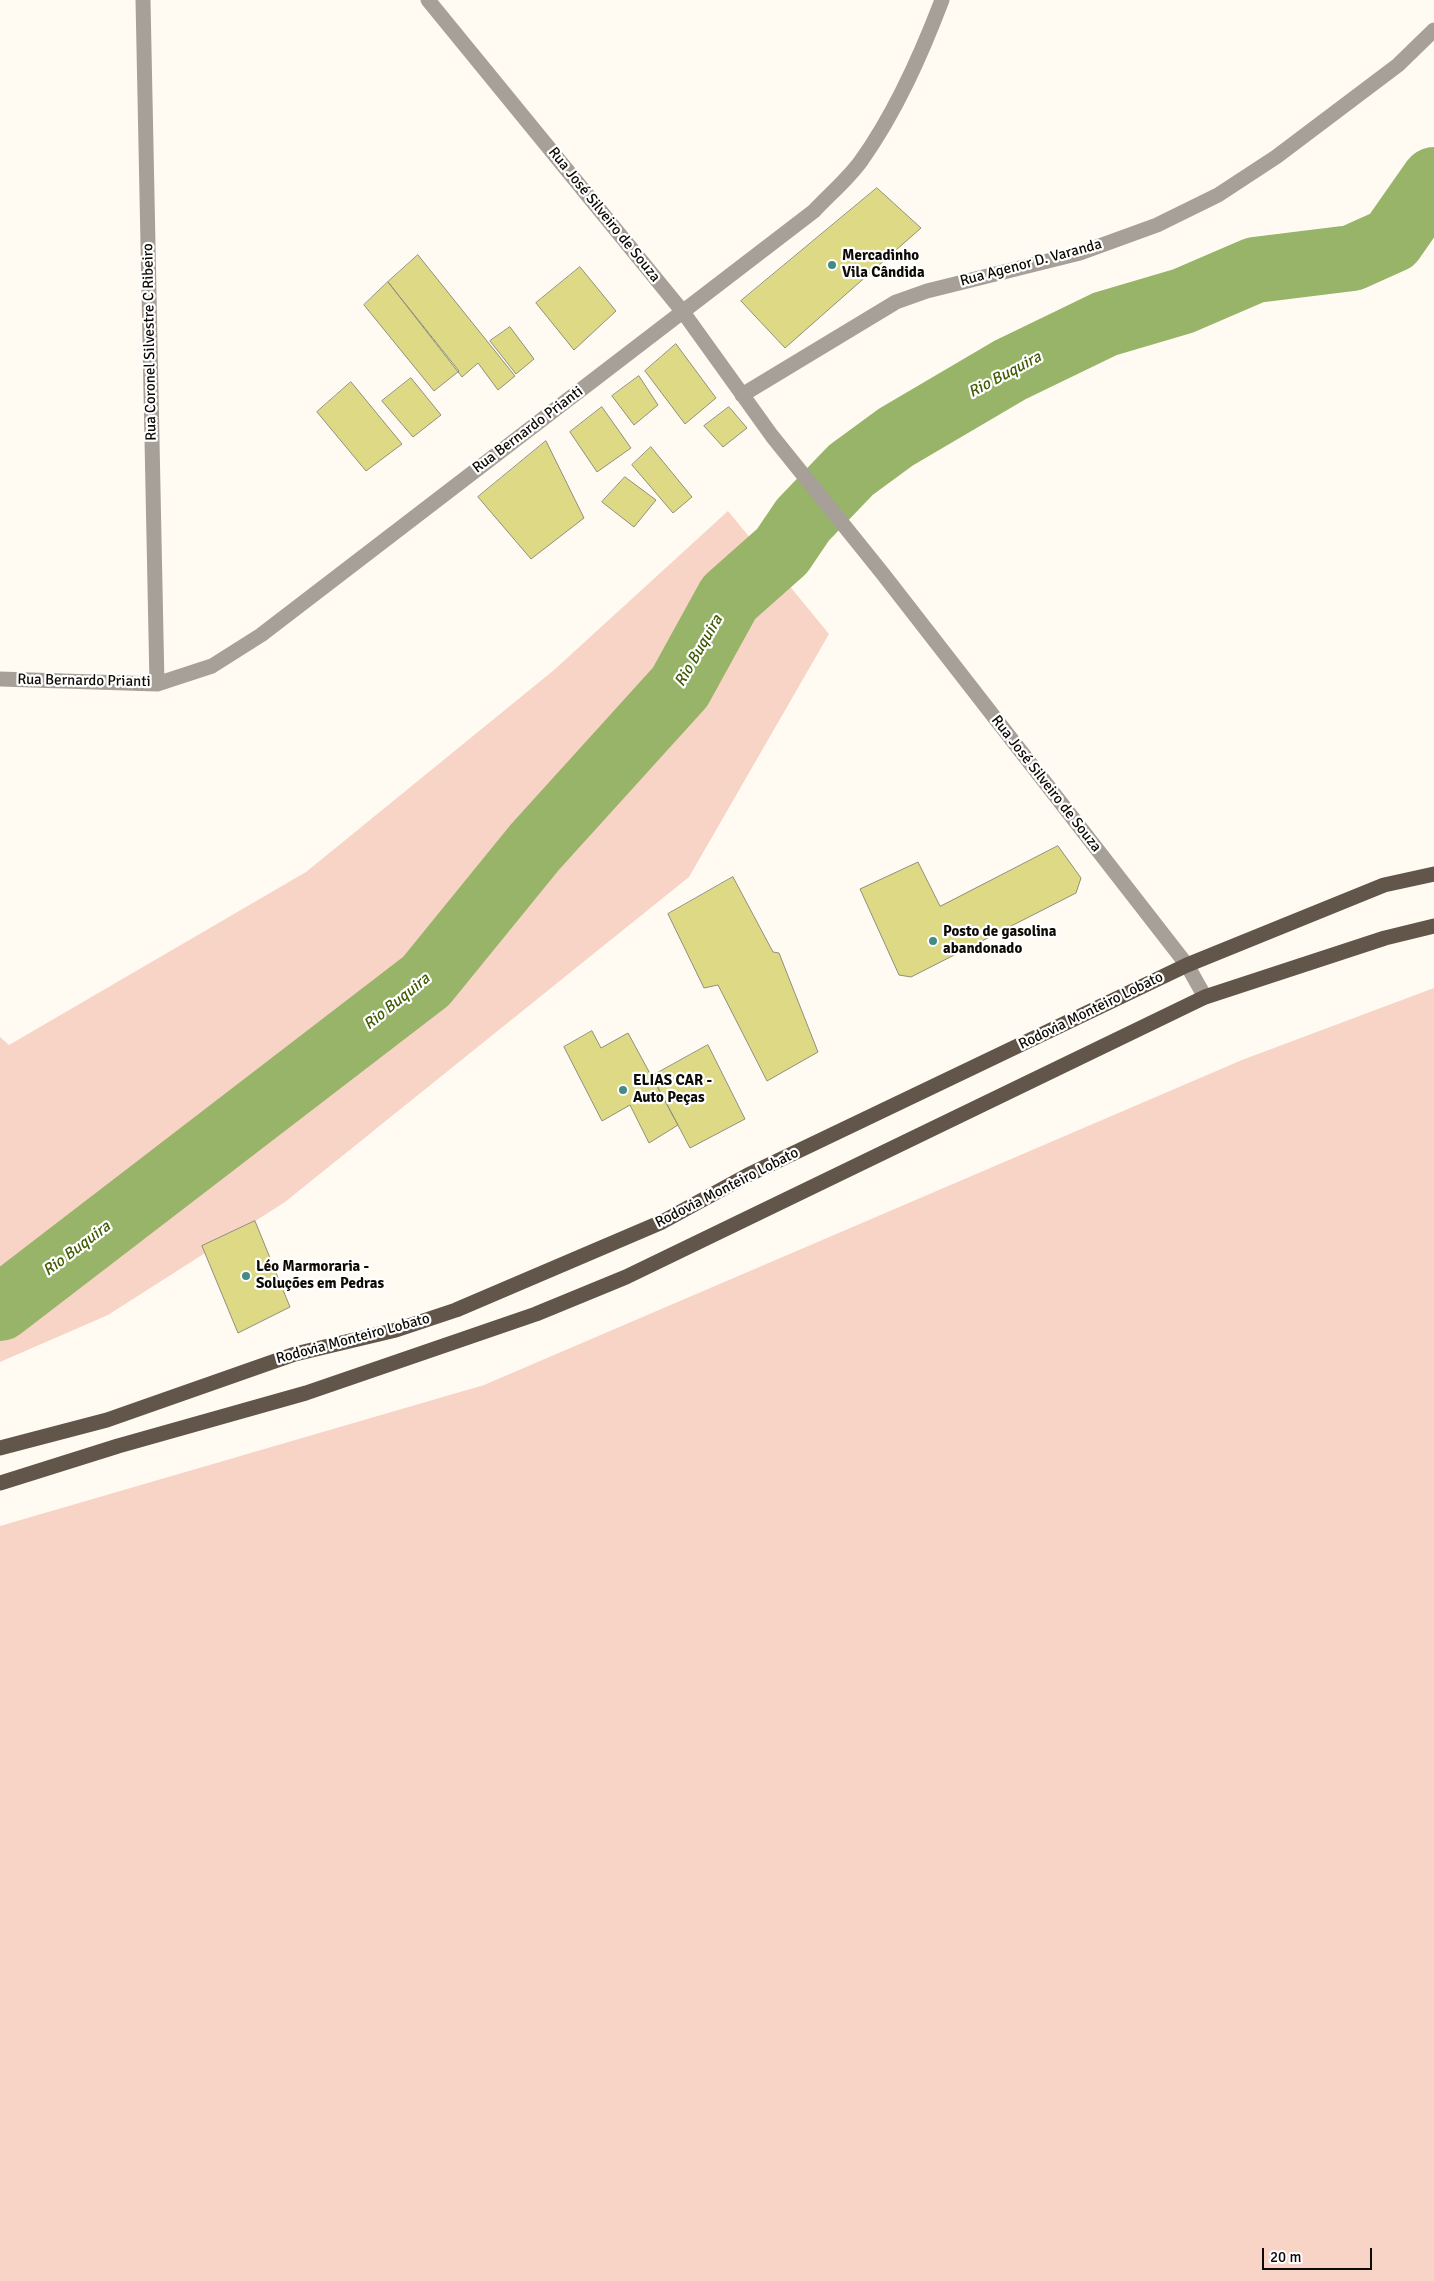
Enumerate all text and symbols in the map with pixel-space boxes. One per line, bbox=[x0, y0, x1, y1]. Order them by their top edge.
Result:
street label: Rua José Silveiro de Souza bbox=[544, 144, 664, 286]
street label: Rua Agenor D. Varanda bbox=[958, 235, 1104, 291]
street label: Rua Coronel Silvestre C Ribeiro bbox=[139, 243, 161, 441]
place label: Mercadinho Vila Cândida bbox=[842, 247, 925, 282]
marker: Mercadinho Vila Cândida bbox=[826, 259, 838, 271]
water label: Rio Buquira bbox=[965, 348, 1045, 402]
street label: Rua Bernardo Prianti bbox=[469, 383, 587, 477]
water label: Rio Buquira bbox=[671, 612, 727, 690]
street label: Rua Bernardo Prianti bbox=[17, 671, 151, 691]
street label: Rua José Silveiro de Souza bbox=[987, 712, 1105, 856]
place label: Posto de gasolina abandonado bbox=[943, 923, 1057, 958]
marker: Posto de gasolina abandonado bbox=[927, 935, 939, 947]
street label: Rodovia Monteiro Lobato bbox=[1016, 968, 1166, 1054]
water label: Rio Buquira bbox=[360, 969, 434, 1035]
place label: ELIAS CAR - Auto Peças bbox=[633, 1072, 712, 1107]
marker: ELIAS CAR - Auto Peças bbox=[617, 1084, 629, 1096]
street label: Rodovia Monteiro Lobato bbox=[652, 1144, 802, 1232]
water label: Rio Buquira bbox=[39, 1217, 115, 1281]
place label: Léo Marmoraria - Soluções em Pedras bbox=[256, 1258, 384, 1293]
marker: Léo Marmoraria - Soluções em Pedras bbox=[240, 1270, 252, 1282]
street label: Rodovia Monteiro Lobato bbox=[274, 1310, 432, 1368]
scale bar bbox=[1264, 2238, 1374, 2270]
text: 20 m bbox=[1270, 2248, 1301, 2266]

